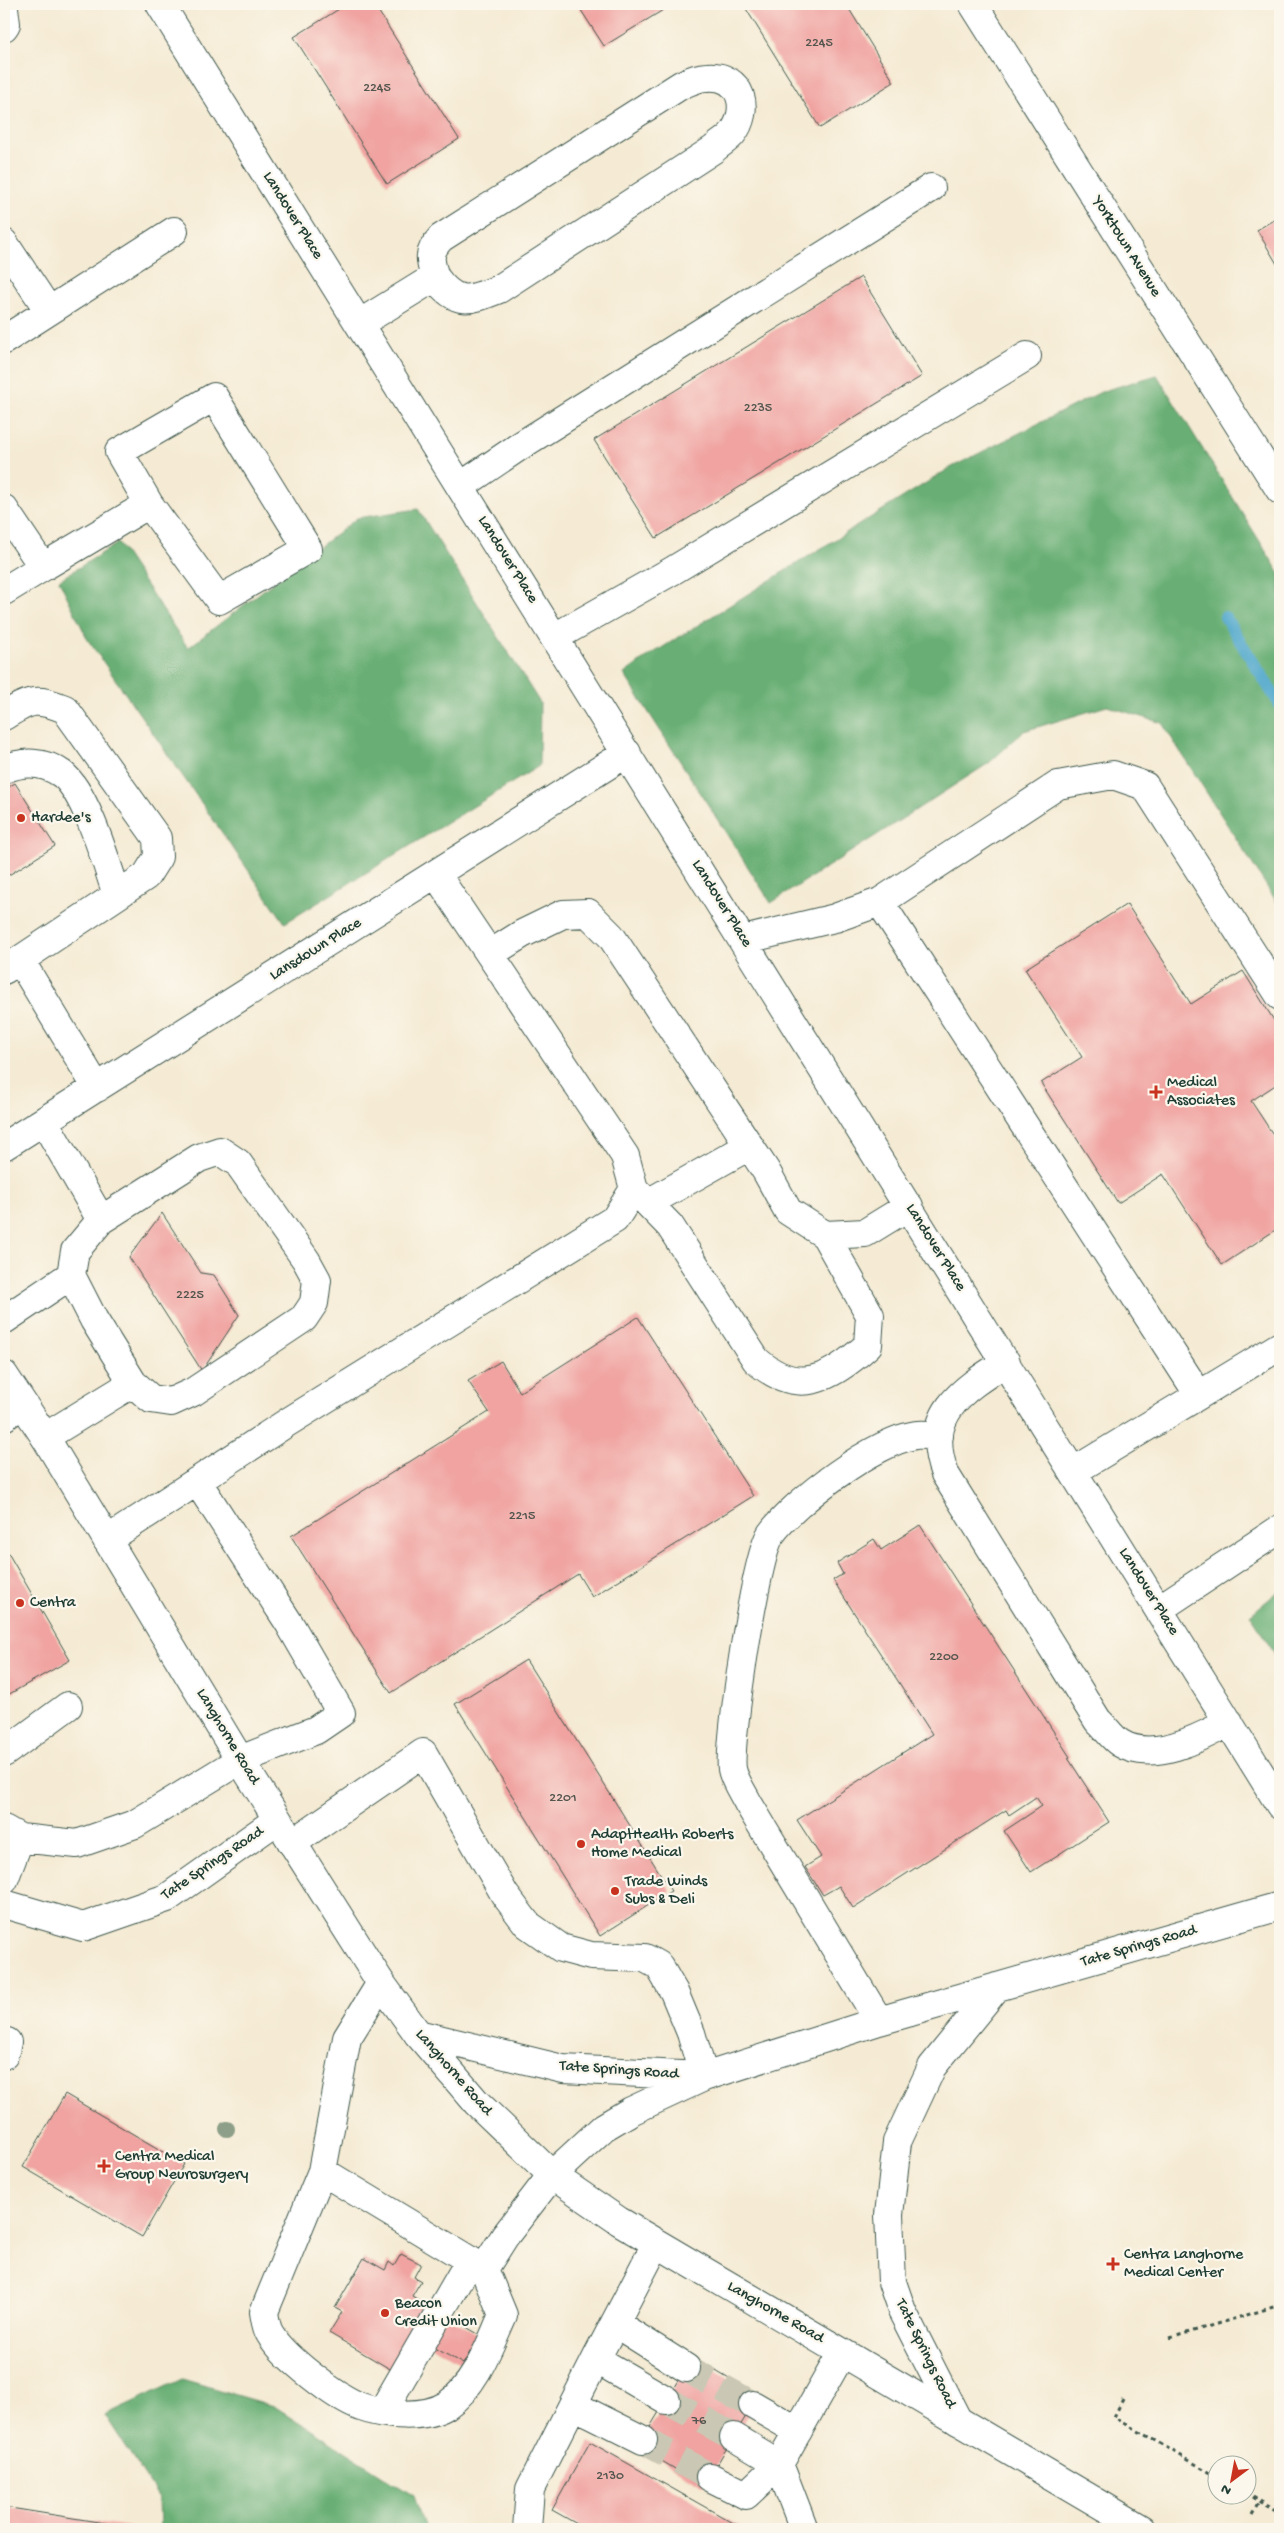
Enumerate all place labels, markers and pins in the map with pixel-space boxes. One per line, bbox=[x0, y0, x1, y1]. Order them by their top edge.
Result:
place label: Hardee's bbox=[31, 809, 92, 828]
marker: Hardee's bbox=[15, 812, 27, 824]
place label: Medical Associates bbox=[1167, 1074, 1236, 1111]
marker: Medical Associates bbox=[1149, 1085, 1163, 1099]
place label: Centra bbox=[30, 1594, 77, 1613]
marker: Centra bbox=[14, 1597, 26, 1609]
place label: AdaptHealth Roberts Home Medical bbox=[591, 1826, 734, 1863]
marker: AdaptHealth Roberts Home Medical bbox=[575, 1838, 587, 1850]
place label: Trade Winds Subs & Deli bbox=[624, 1873, 708, 1910]
marker: Trade Winds Subs & Deli bbox=[609, 1885, 621, 1897]
place label: Centra Medical Group Neurosurgery bbox=[115, 2148, 249, 2185]
marker: Centra Medical Group Neurosurgery bbox=[97, 2159, 111, 2173]
place label: Centra Langhorne Medical Center bbox=[1124, 2246, 1244, 2283]
marker: Centra Langhorne Medical Center bbox=[1106, 2257, 1120, 2271]
place label: Beacon Credit Union bbox=[394, 2295, 477, 2332]
marker: Beacon Credit Union bbox=[379, 2307, 391, 2319]

